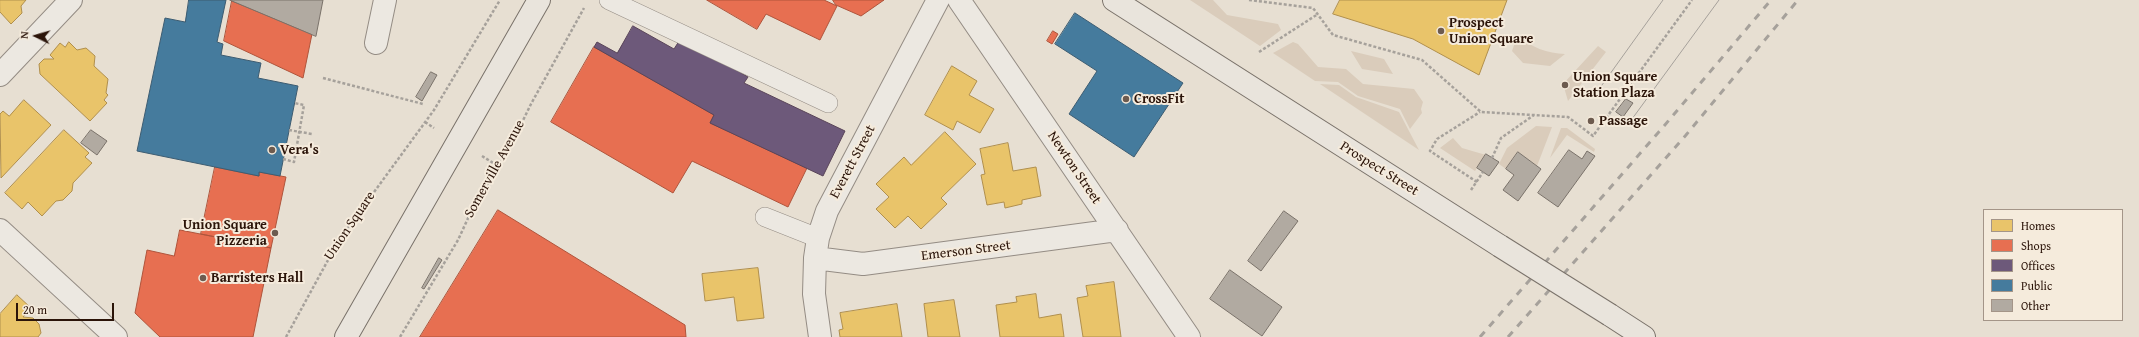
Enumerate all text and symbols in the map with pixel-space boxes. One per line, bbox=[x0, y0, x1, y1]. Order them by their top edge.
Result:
place label: Prospect Union Square bbox=[1449, 15, 1533, 48]
north arrow bbox=[16, 16, 56, 56]
marker: Prospect Union Square bbox=[1436, 26, 1446, 36]
text: N bbox=[16, 31, 32, 39]
place label: Union Square Station Plaza bbox=[1573, 69, 1657, 102]
marker: Union Square Station Plaza bbox=[1560, 80, 1570, 90]
place label: CrossFit bbox=[1134, 91, 1184, 107]
marker: CrossFit bbox=[1121, 94, 1131, 104]
place label: Passage bbox=[1599, 113, 1648, 129]
marker: Passage bbox=[1586, 116, 1596, 126]
street label: Somerville Avenue bbox=[461, 117, 529, 221]
street label: Everett Street bbox=[827, 122, 879, 202]
street label: Newton Street bbox=[1044, 128, 1104, 208]
street label: Prospect Street bbox=[1337, 138, 1421, 200]
place label: Vera's bbox=[280, 142, 319, 158]
marker: Vera's bbox=[267, 145, 277, 155]
street label: Union Square bbox=[321, 188, 379, 264]
legend bbox=[1983, 209, 2123, 321]
place label: Union Square Pizzeria bbox=[183, 217, 267, 250]
text: Homes bbox=[2021, 217, 2055, 234]
marker: Union Square Pizzeria bbox=[270, 228, 280, 238]
street label: Emerson Street bbox=[920, 237, 1012, 265]
text: Shops bbox=[2021, 237, 2051, 254]
text: Offices bbox=[2021, 257, 2055, 274]
place label: Barristers Hall bbox=[211, 270, 303, 286]
marker: Barristers Hall bbox=[198, 273, 208, 283]
text: Public bbox=[2021, 277, 2052, 294]
scale bar bbox=[18, 295, 116, 321]
text: Other bbox=[2021, 297, 2050, 314]
text: 20 m bbox=[23, 301, 47, 318]

